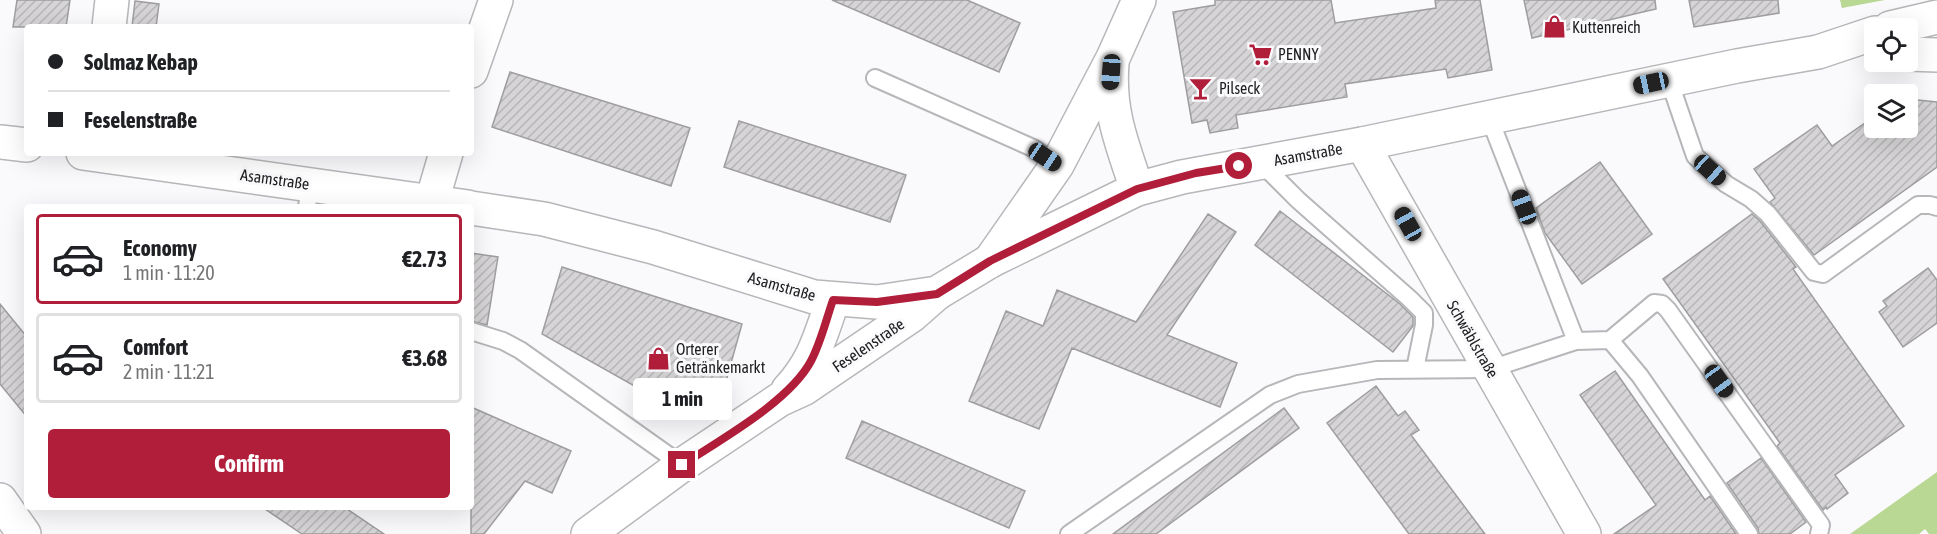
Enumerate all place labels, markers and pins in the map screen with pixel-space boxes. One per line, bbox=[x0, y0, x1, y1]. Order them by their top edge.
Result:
shop icon: Kuttenreich bbox=[1541, 14, 1567, 40]
place label: Kuttenreich bbox=[1572, 18, 1641, 36]
supermarket icon: PENNY bbox=[1247, 41, 1273, 67]
place label: PENNY bbox=[1278, 45, 1320, 63]
bar icon: Pilseck bbox=[1188, 75, 1214, 101]
place label: Pilseck bbox=[1219, 79, 1260, 97]
place label: Orterer Getränkemarkt bbox=[676, 340, 766, 376]
shop icon: Orterer Getränkemarkt bbox=[645, 345, 671, 371]

